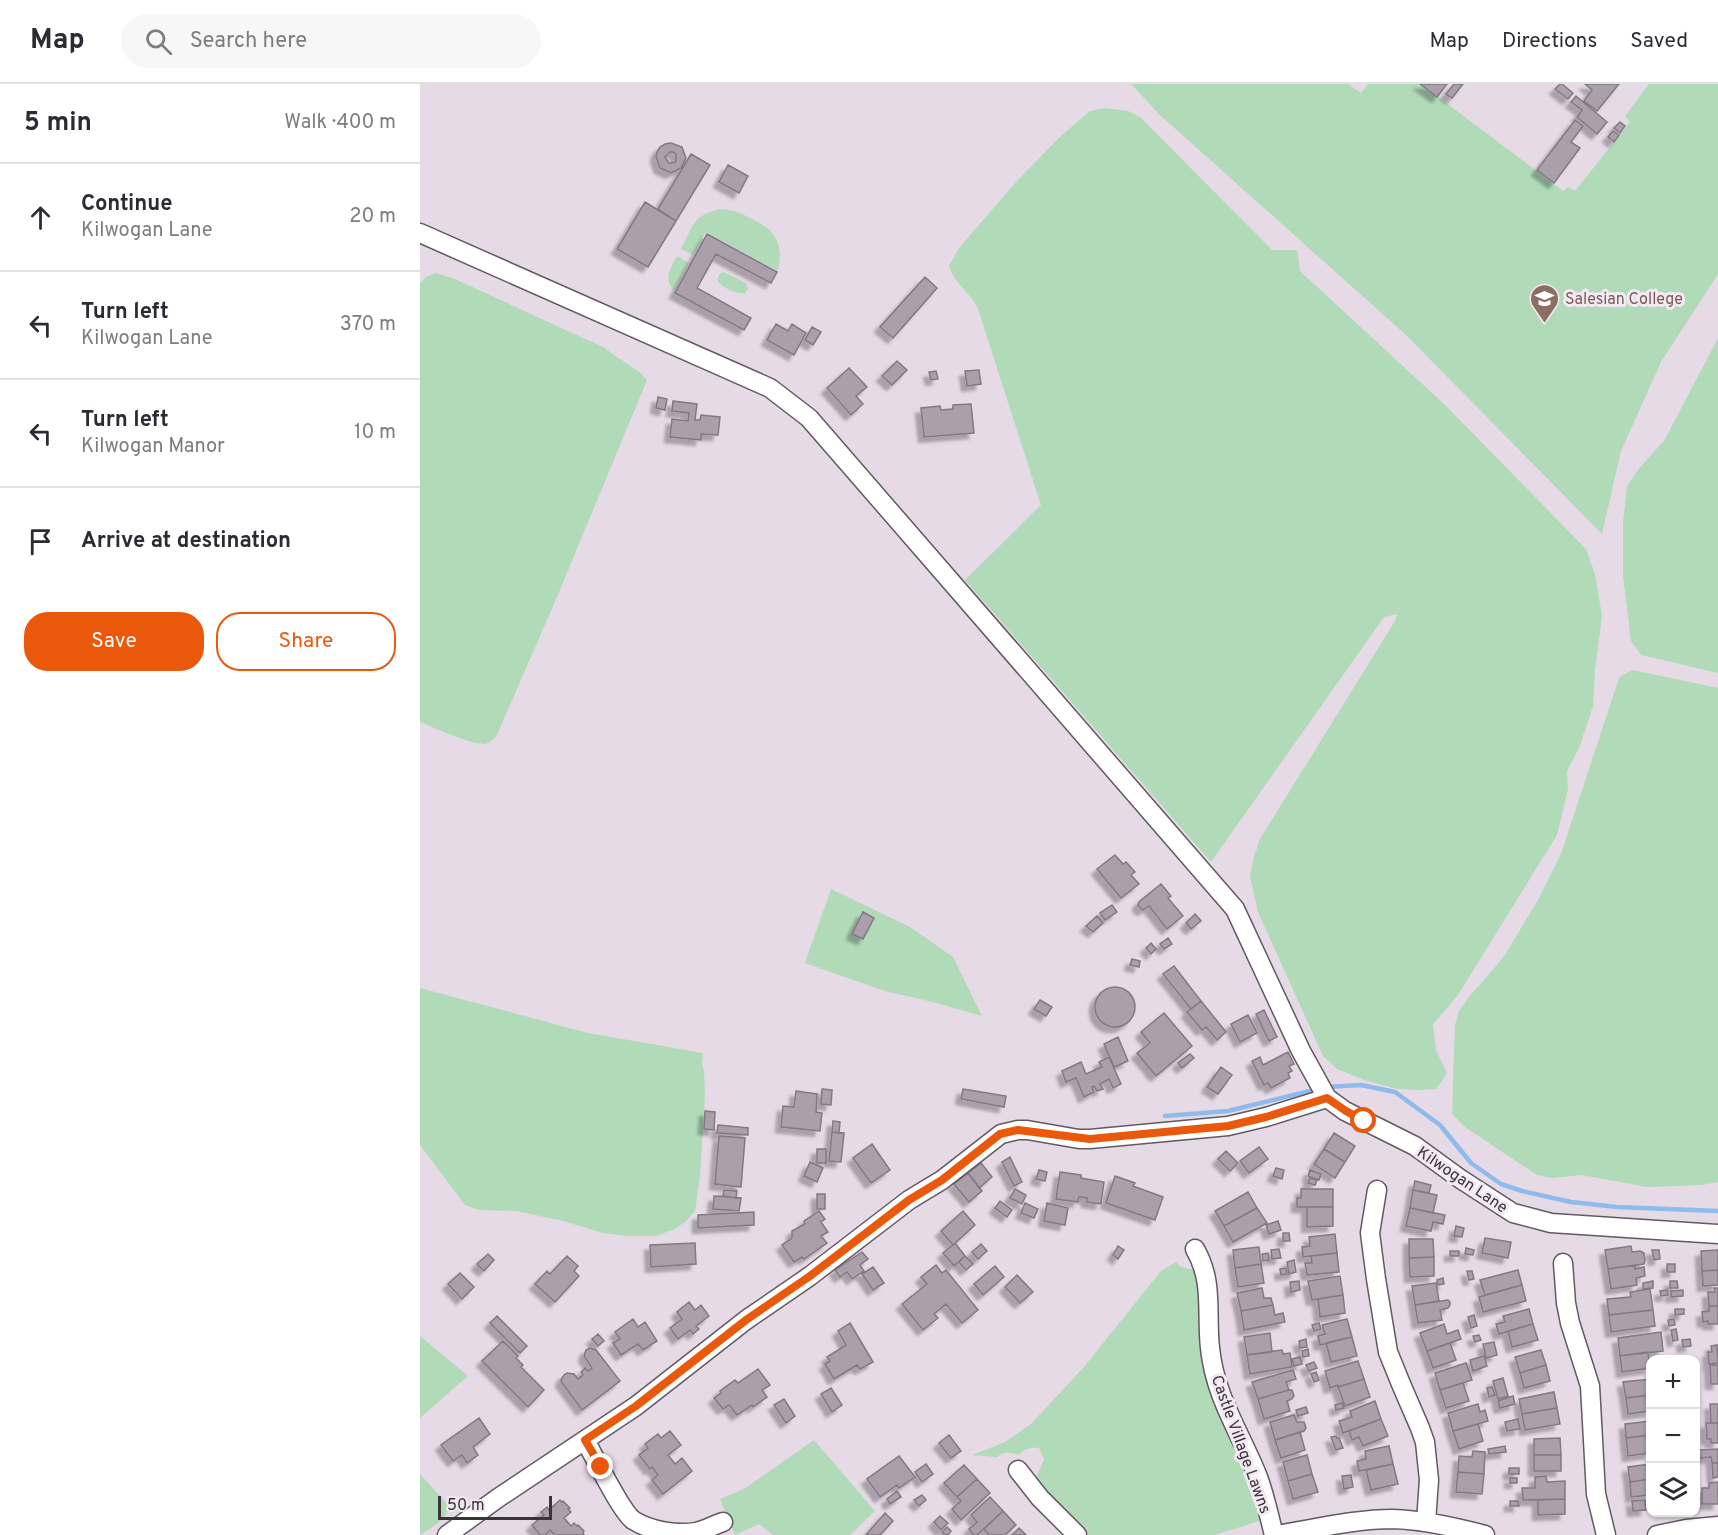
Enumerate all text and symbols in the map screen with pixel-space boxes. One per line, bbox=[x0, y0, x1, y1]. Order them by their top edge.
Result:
search box bbox=[121, 14, 541, 68]
text: Map bbox=[30, 23, 85, 59]
icon: search bbox=[142, 25, 175, 58]
text: Search here bbox=[190, 28, 307, 55]
text: Map bbox=[1429, 28, 1469, 55]
text: Directions bbox=[1502, 28, 1597, 55]
text: Saved bbox=[1630, 28, 1688, 55]
text: 5 min bbox=[24, 107, 92, 140]
text: Walk · 400 m bbox=[284, 110, 396, 136]
text: Continue bbox=[81, 191, 172, 218]
icon: ahead bbox=[24, 201, 57, 234]
text: 20 m bbox=[349, 204, 396, 230]
text: Kilwogan Lane bbox=[81, 218, 213, 244]
school or university icon: Salesian College bbox=[1528, 282, 1560, 324]
place label: Salesian College bbox=[1565, 290, 1683, 310]
text: Turn left bbox=[81, 299, 169, 326]
icon: left bbox=[24, 309, 57, 342]
text: 370 m bbox=[340, 312, 396, 338]
text: Kilwogan Lane bbox=[81, 326, 213, 352]
text: Turn left bbox=[81, 407, 169, 434]
icon: left bbox=[24, 417, 57, 450]
text: 10 m bbox=[354, 420, 396, 446]
text: Kilwogan Manor bbox=[81, 434, 225, 460]
icon: arrive bbox=[24, 525, 57, 558]
text: Arrive at destination bbox=[81, 528, 291, 555]
button: Save bbox=[24, 612, 204, 671]
button: Share bbox=[216, 612, 396, 671]
route start bbox=[1350, 1107, 1376, 1133]
street label: Kilwogan Lane bbox=[1413, 1143, 1511, 1218]
map controls bbox=[1646, 1355, 1700, 1517]
button: + bbox=[1646, 1355, 1700, 1409]
street label: Castle Village Lawns bbox=[1206, 1373, 1274, 1517]
button: − bbox=[1646, 1409, 1700, 1463]
route end bbox=[587, 1453, 613, 1479]
button: layers bbox=[1646, 1463, 1700, 1517]
scale bar bbox=[438, 1493, 552, 1520]
text: 50 m bbox=[447, 1496, 485, 1516]

